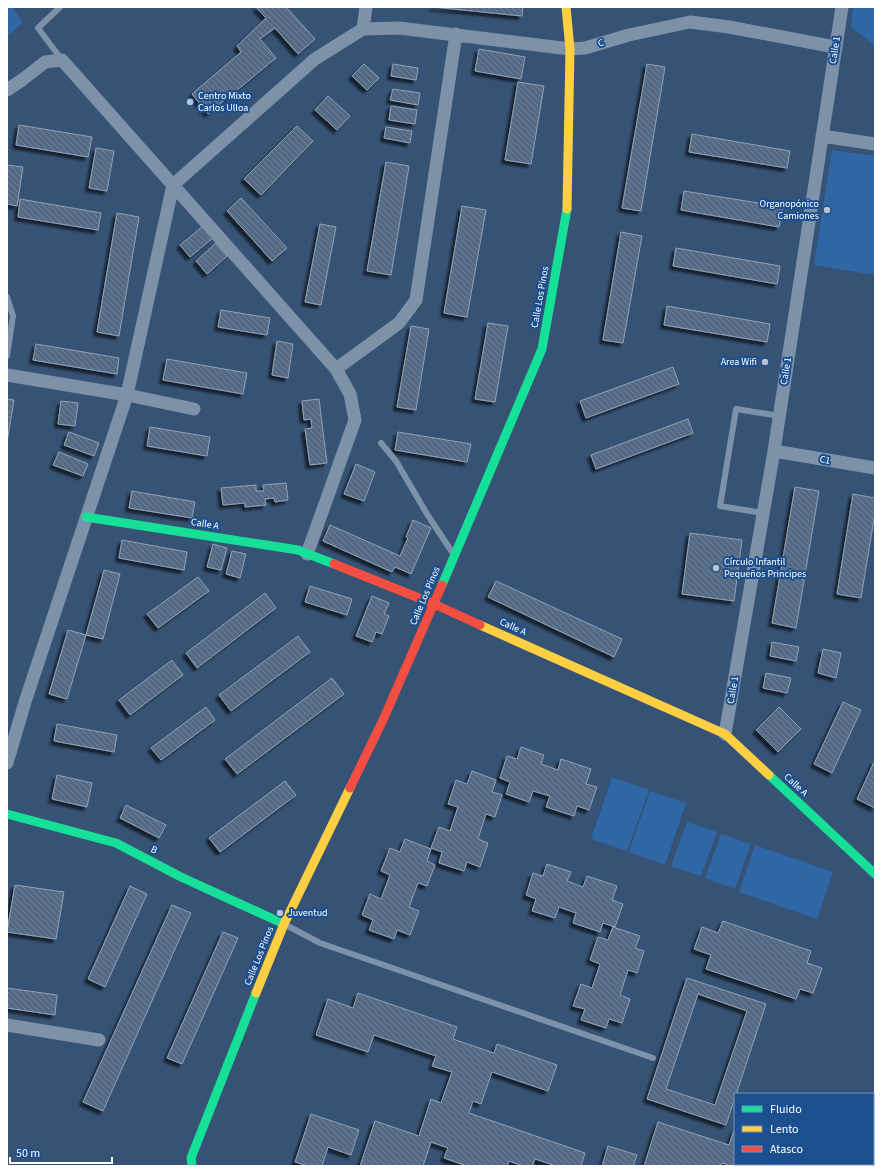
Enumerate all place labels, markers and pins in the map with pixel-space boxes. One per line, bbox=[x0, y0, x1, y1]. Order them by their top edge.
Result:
place label: Centro Mixto Carlos Ulloa bbox=[198, 89, 251, 115]
marker: Centro Mixto Carlos Ulloa bbox=[185, 97, 195, 107]
place label: Organopónico Camiones bbox=[760, 197, 819, 223]
marker: Organopónico Camiones bbox=[822, 205, 832, 215]
place label: Area Wifi bbox=[721, 355, 757, 369]
marker: Area Wifi bbox=[760, 357, 770, 367]
place label: Círculo Infantil Pequeños Principes bbox=[724, 555, 806, 581]
marker: Círculo Infantil Pequeños Principes bbox=[711, 563, 721, 573]
place label: Juventud bbox=[288, 906, 328, 920]
marker: Juventud bbox=[275, 908, 285, 918]

